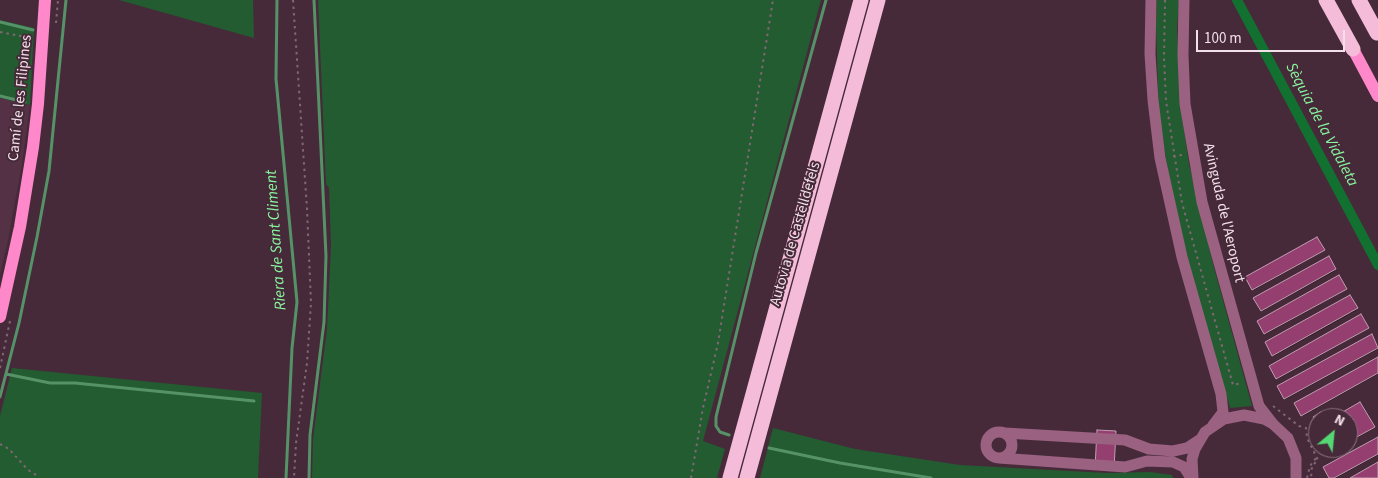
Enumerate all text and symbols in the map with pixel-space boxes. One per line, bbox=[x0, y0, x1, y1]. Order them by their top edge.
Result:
scale bar bbox=[1198, 20, 1347, 52]
text: 100 m bbox=[1204, 28, 1242, 49]
street label: Camí de les Filipines bbox=[5, 34, 37, 162]
water label: Sèquia de la Vidaleta bbox=[1280, 60, 1362, 190]
street label: Avinguda de l'Aeroport bbox=[1198, 142, 1248, 284]
street label: Autovia de Castelldefels bbox=[767, 160, 825, 308]
water label: Riera de Sant Climent bbox=[263, 169, 291, 311]
north arrow bbox=[1308, 408, 1358, 458]
text: N bbox=[1331, 410, 1348, 432]

